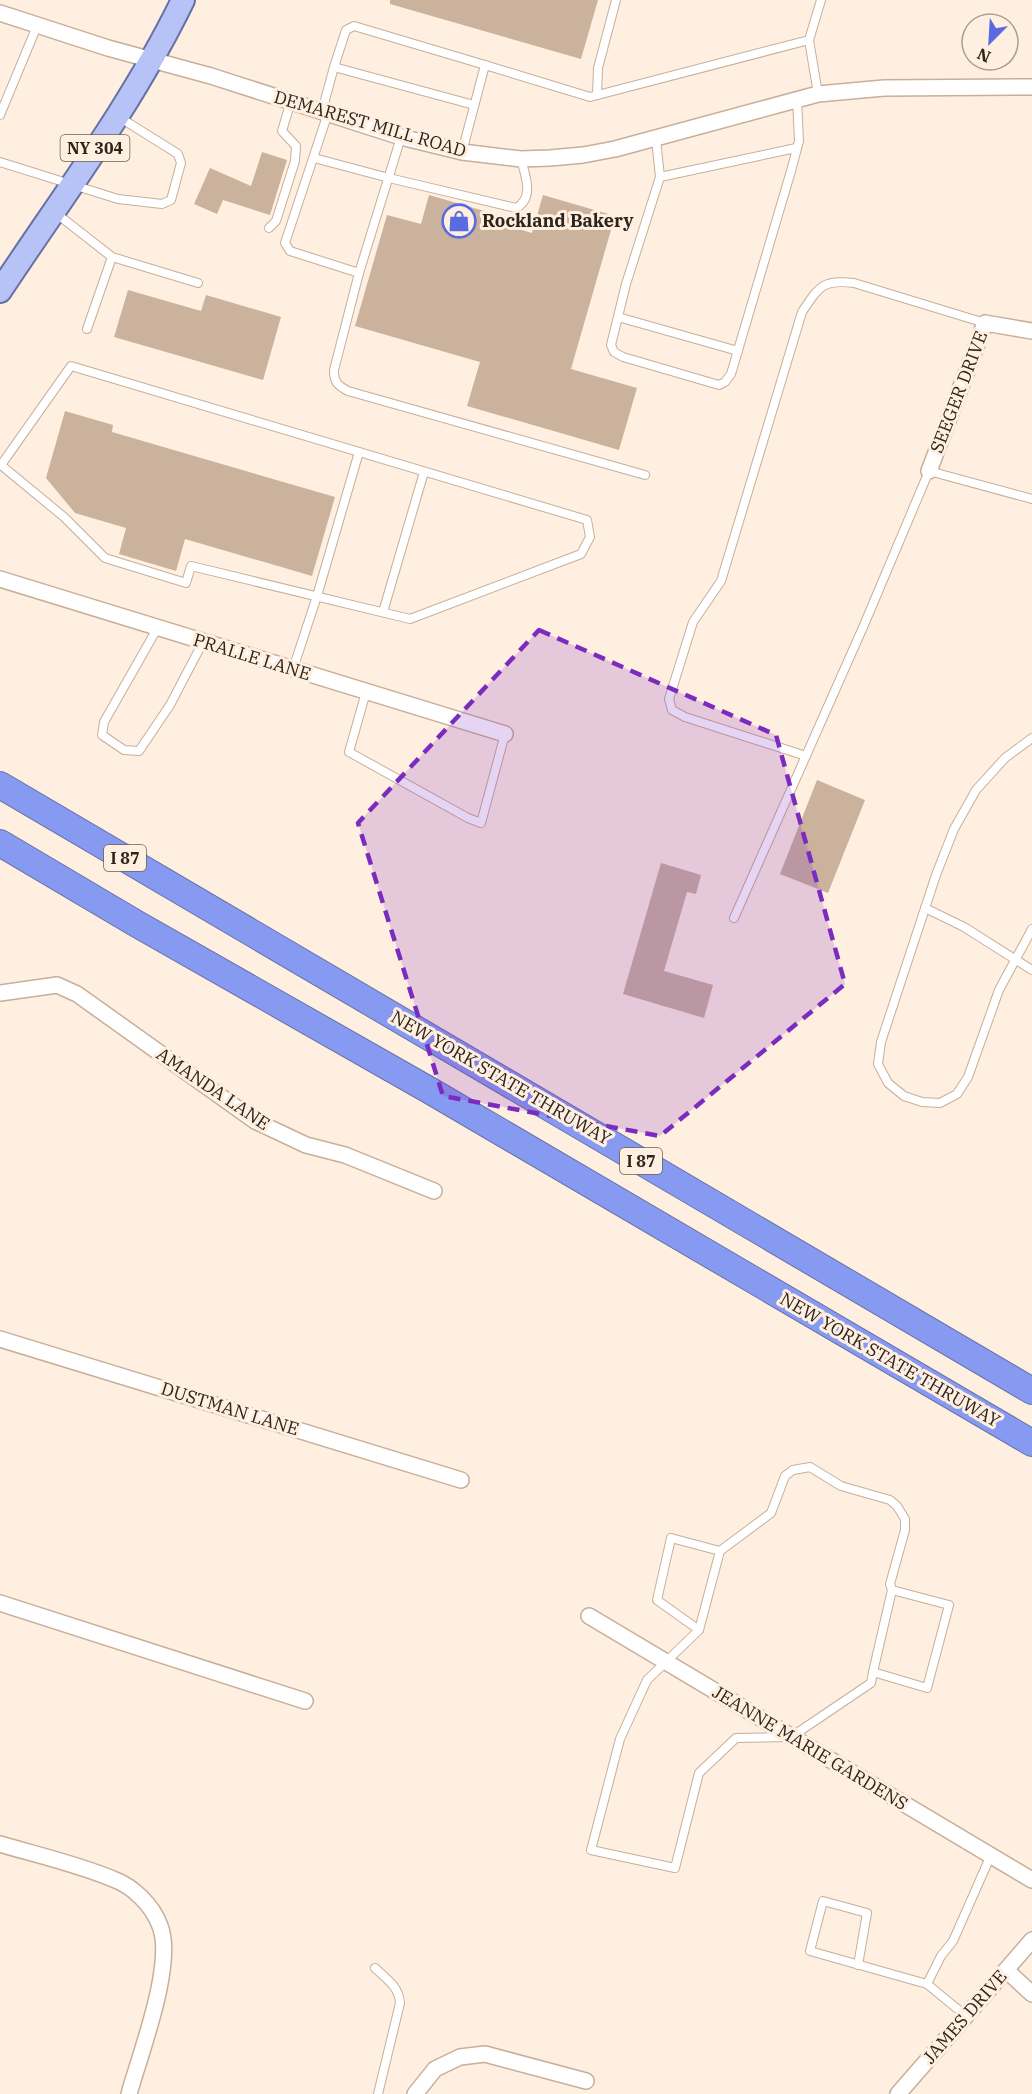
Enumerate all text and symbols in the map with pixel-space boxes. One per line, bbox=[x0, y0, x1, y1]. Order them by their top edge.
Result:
north arrow bbox=[960, 12, 1020, 72]
text: N bbox=[974, 44, 994, 67]
street label: DEMAREST MILL ROAD bbox=[271, 85, 469, 162]
road number: NY 304 bbox=[60, 135, 130, 161]
shop icon: Rockland Bakery bbox=[441, 203, 477, 239]
place label: Rockland Bakery bbox=[482, 209, 634, 232]
street label: SEEGER DRIVE bbox=[925, 327, 992, 456]
street label: PRALLE LANE bbox=[191, 628, 314, 685]
road number: I 87 bbox=[104, 845, 146, 871]
street label: NEW YORK STATE THRUWAY bbox=[387, 1005, 616, 1150]
street label: AMANDA LANE bbox=[152, 1042, 274, 1135]
road number: I 87 bbox=[620, 1148, 662, 1174]
street label: NEW YORK STATE THRUWAY bbox=[776, 1287, 1005, 1432]
street label: DUSTMAN LANE bbox=[158, 1377, 302, 1440]
street label: JEANNE MARIE GARDENS bbox=[708, 1680, 912, 1815]
street label: JAMES DRIVE bbox=[918, 1965, 1012, 2068]

